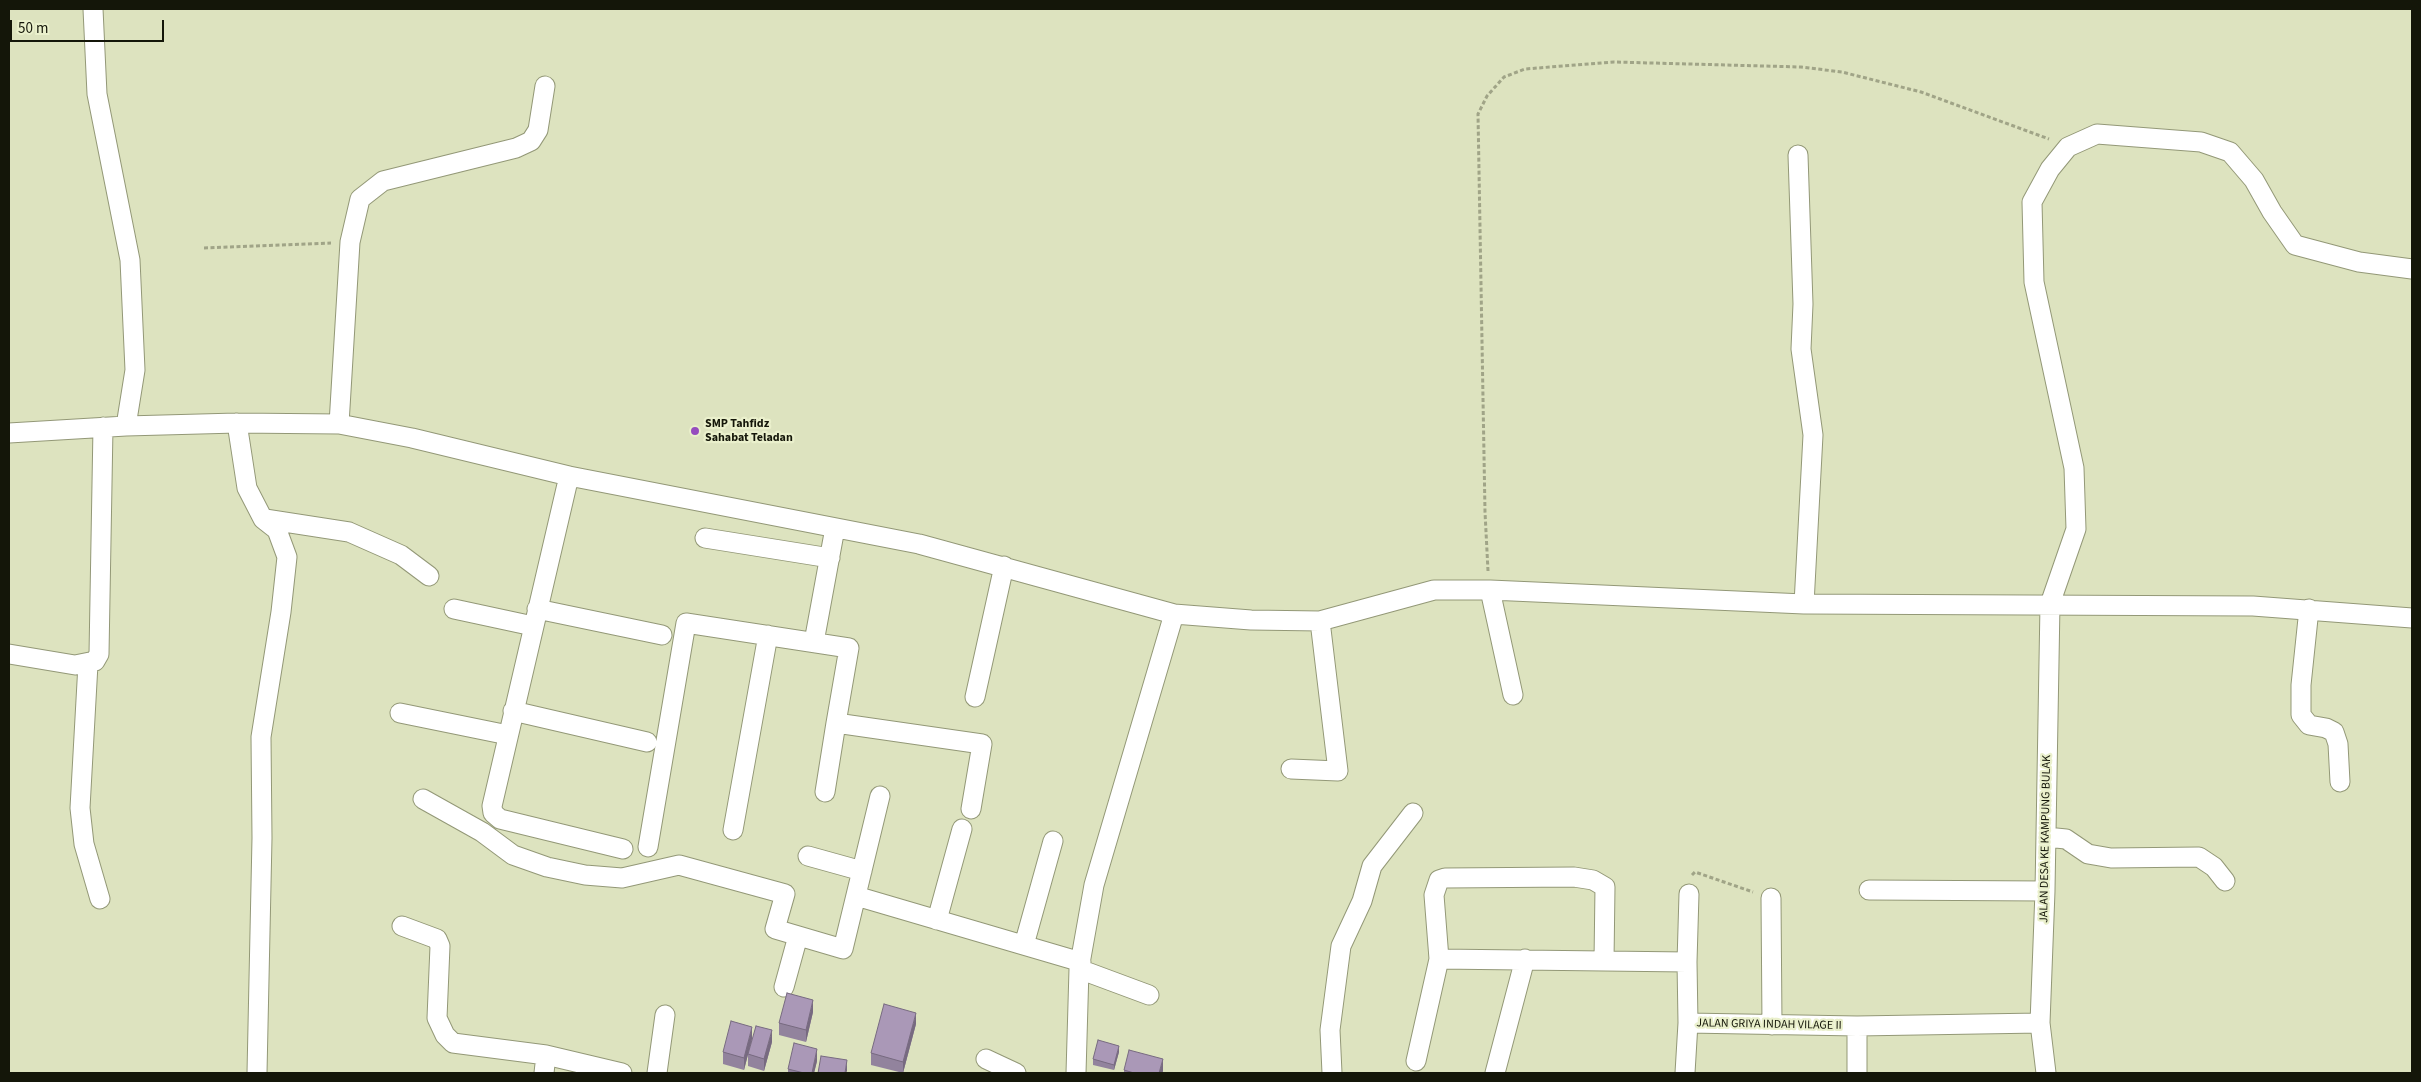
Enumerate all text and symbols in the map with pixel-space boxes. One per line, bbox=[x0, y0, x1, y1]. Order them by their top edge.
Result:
scale bar bbox=[12, 10, 166, 42]
text: 50 m bbox=[18, 18, 48, 39]
place label: SMP Tahfidz Sahabat Teladan bbox=[705, 417, 793, 445]
marker: SMP Tahfidz Sahabat Teladan bbox=[689, 425, 701, 437]
street label: JALAN DESA KE KAMPUNG BULAK bbox=[2037, 755, 2055, 923]
street label: JALAN GRIYA INDAH VILAGE II bbox=[1696, 1017, 1842, 1033]

